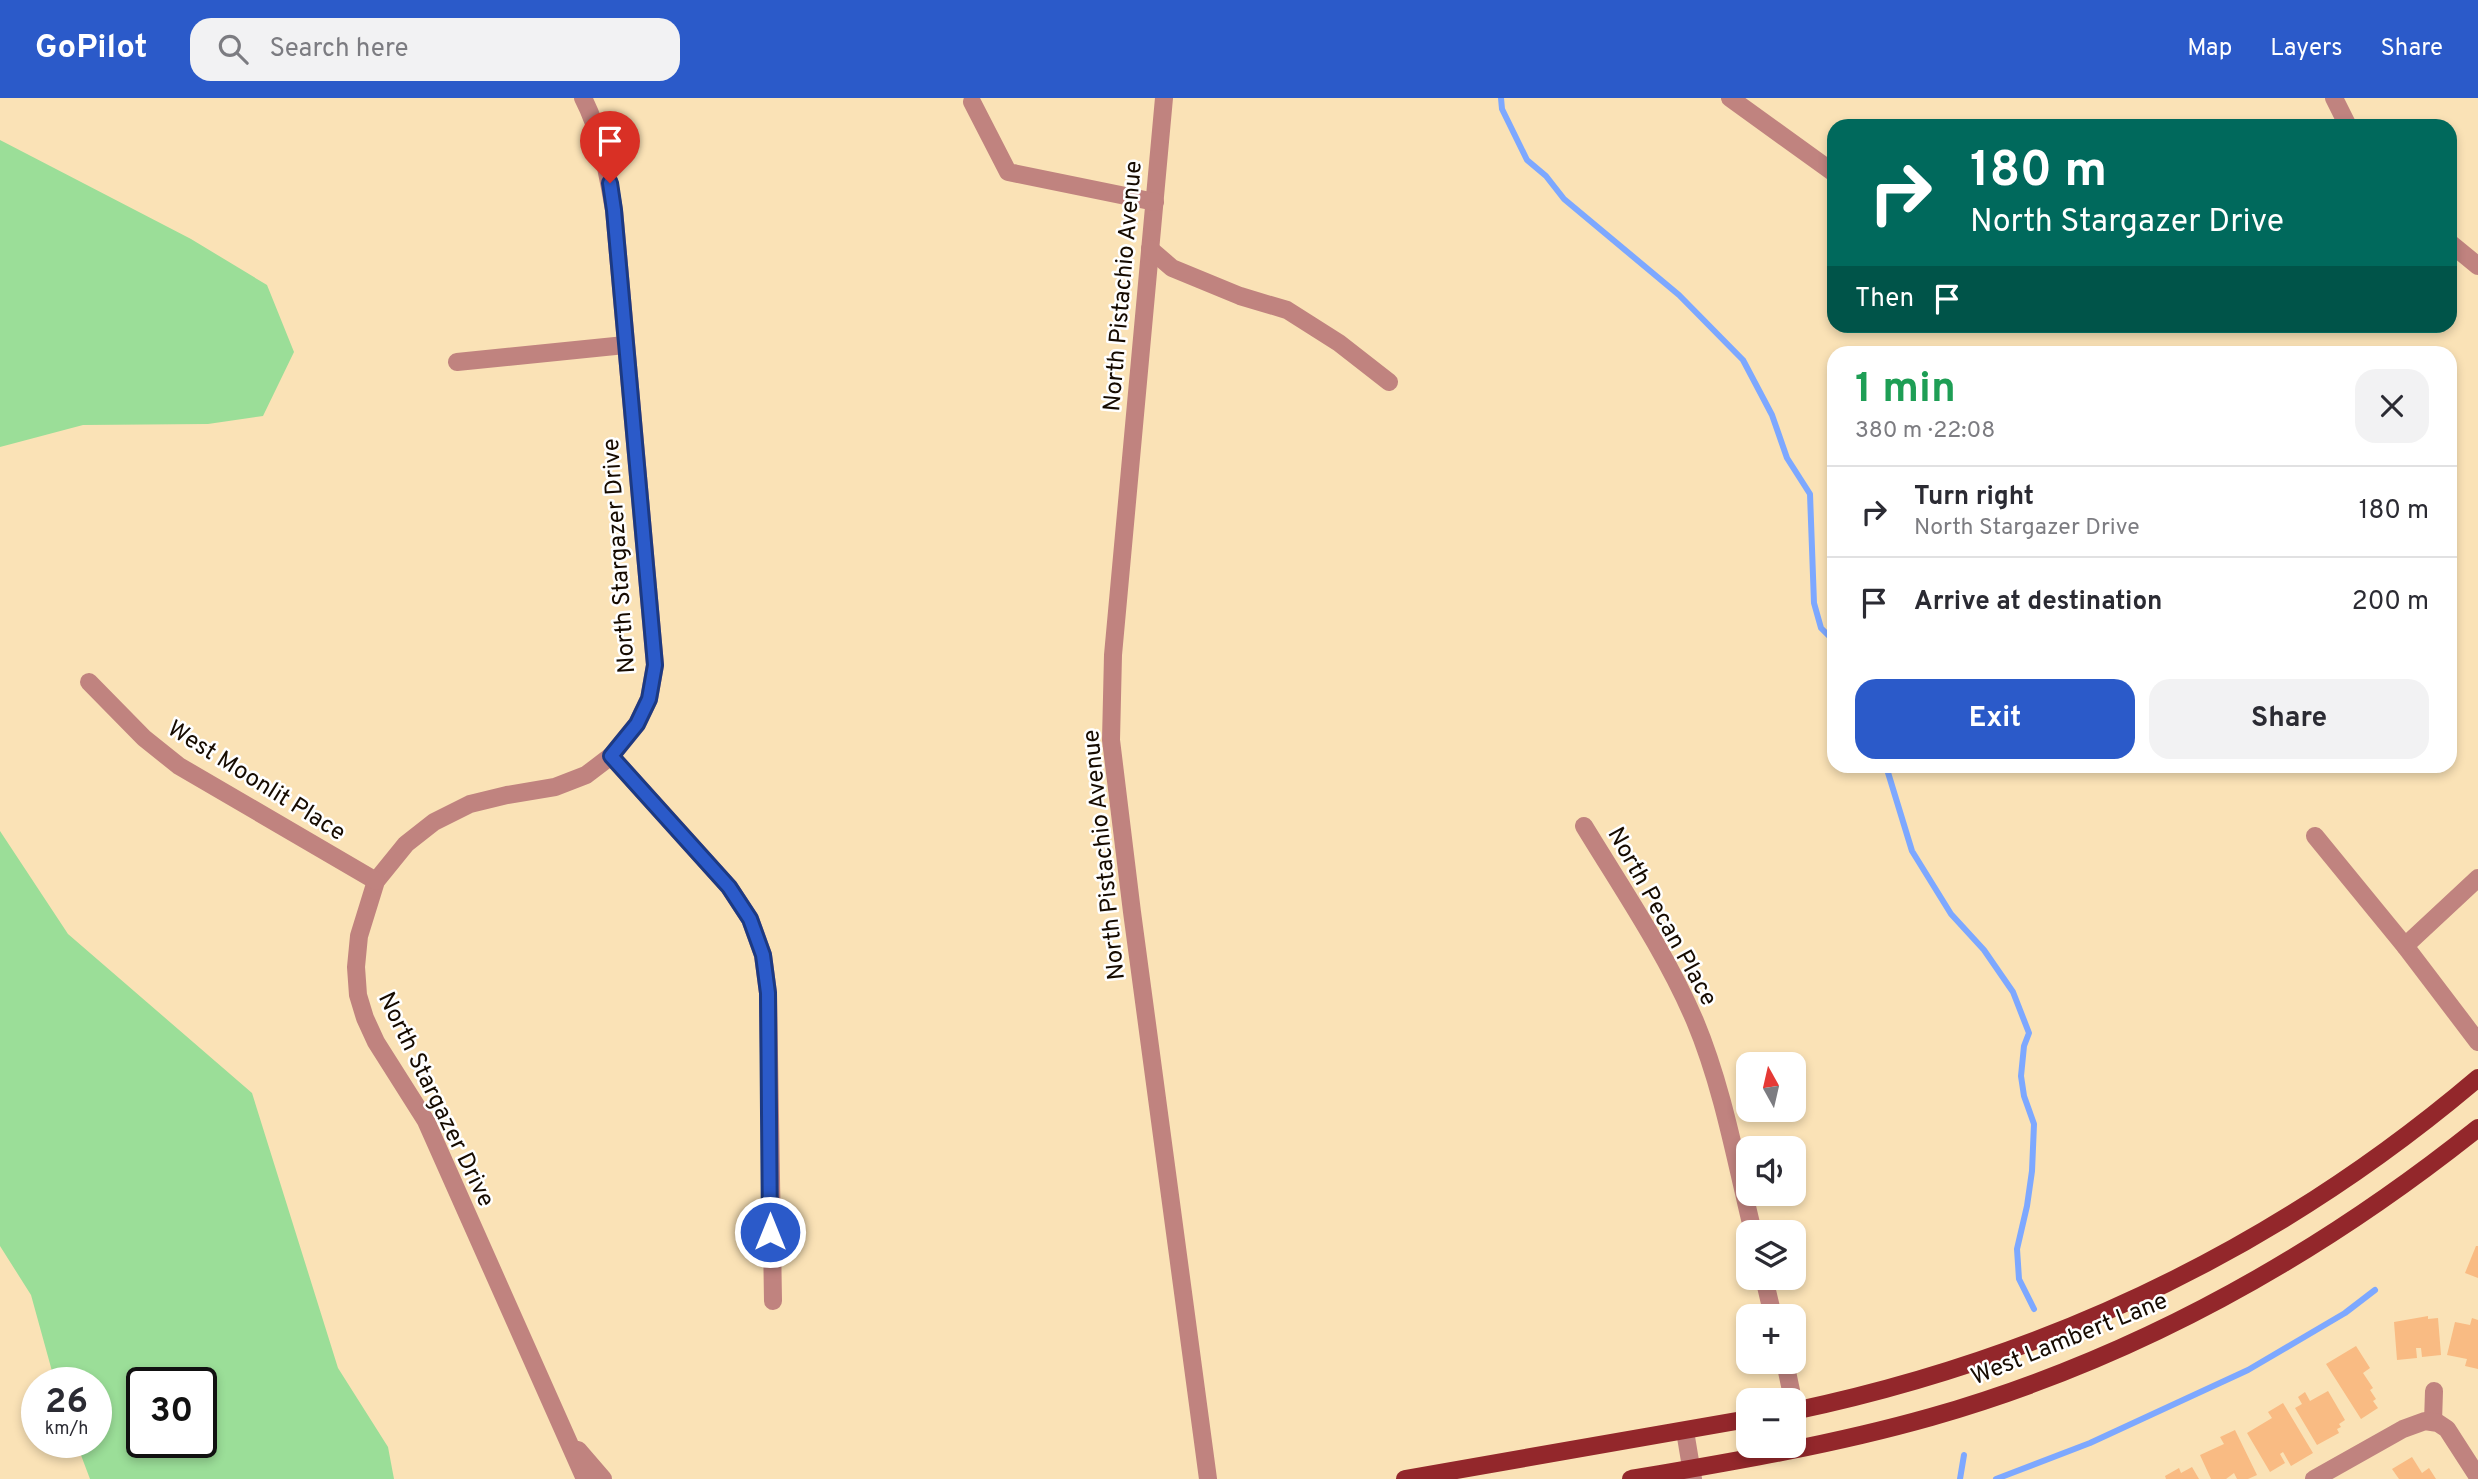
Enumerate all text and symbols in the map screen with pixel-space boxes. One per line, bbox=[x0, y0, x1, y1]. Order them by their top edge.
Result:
search box bbox=[190, 18, 680, 81]
text: GoPilot bbox=[35, 28, 148, 70]
icon: search bbox=[214, 30, 252, 68]
text: Search here bbox=[270, 33, 408, 66]
text: Map bbox=[2187, 34, 2232, 64]
text: Layers bbox=[2270, 34, 2342, 64]
text: Share bbox=[2380, 34, 2443, 64]
pin bbox=[580, 111, 640, 183]
icon: arrive bbox=[591, 122, 629, 160]
text: 180 m bbox=[1970, 142, 2107, 204]
icon: right bbox=[1855, 147, 1946, 238]
street label: North Pistachio Avenue bbox=[1098, 159, 1150, 413]
text: North Stargazer Drive bbox=[1970, 203, 2284, 243]
icon: arrive bbox=[1928, 280, 1966, 318]
text: Then bbox=[1855, 283, 1914, 316]
text: 1 min bbox=[1855, 364, 1956, 417]
button: close bbox=[2355, 369, 2429, 443]
text: 380 m · 22:08 bbox=[1855, 417, 1995, 446]
street label: North Stargazer Drive bbox=[597, 437, 643, 674]
text: Turn right bbox=[1914, 481, 2034, 514]
icon: right bbox=[1855, 493, 1893, 531]
text: 180 m bbox=[2359, 495, 2429, 528]
text: North Stargazer Drive bbox=[1914, 514, 2140, 543]
icon: arrive bbox=[1855, 584, 1893, 622]
text: Arrive at destination bbox=[1914, 586, 2162, 619]
text: 200 m bbox=[2352, 586, 2429, 619]
button: Exit bbox=[1855, 679, 2135, 759]
button: Share bbox=[2149, 679, 2429, 759]
street label: West Moonlit Place bbox=[161, 715, 351, 849]
street label: North Pistachio Avenue bbox=[1077, 728, 1133, 982]
street label: North Pecan Place bbox=[1600, 822, 1723, 1012]
street label: North Stargazer Drive bbox=[370, 987, 500, 1212]
north arrow bbox=[1736, 1052, 1806, 1122]
map controls bbox=[1736, 1052, 1806, 1458]
button: sound bbox=[1736, 1136, 1806, 1206]
position arrow bbox=[733, 1195, 807, 1269]
button: layers bbox=[1736, 1220, 1806, 1290]
street label: West Lambert Lane bbox=[1967, 1287, 2172, 1393]
button: + bbox=[1736, 1304, 1806, 1374]
speed limit sign: 30 bbox=[126, 1367, 217, 1458]
text: 26 bbox=[45, 1381, 88, 1425]
button: − bbox=[1736, 1388, 1806, 1458]
text: km/h bbox=[45, 1418, 88, 1441]

